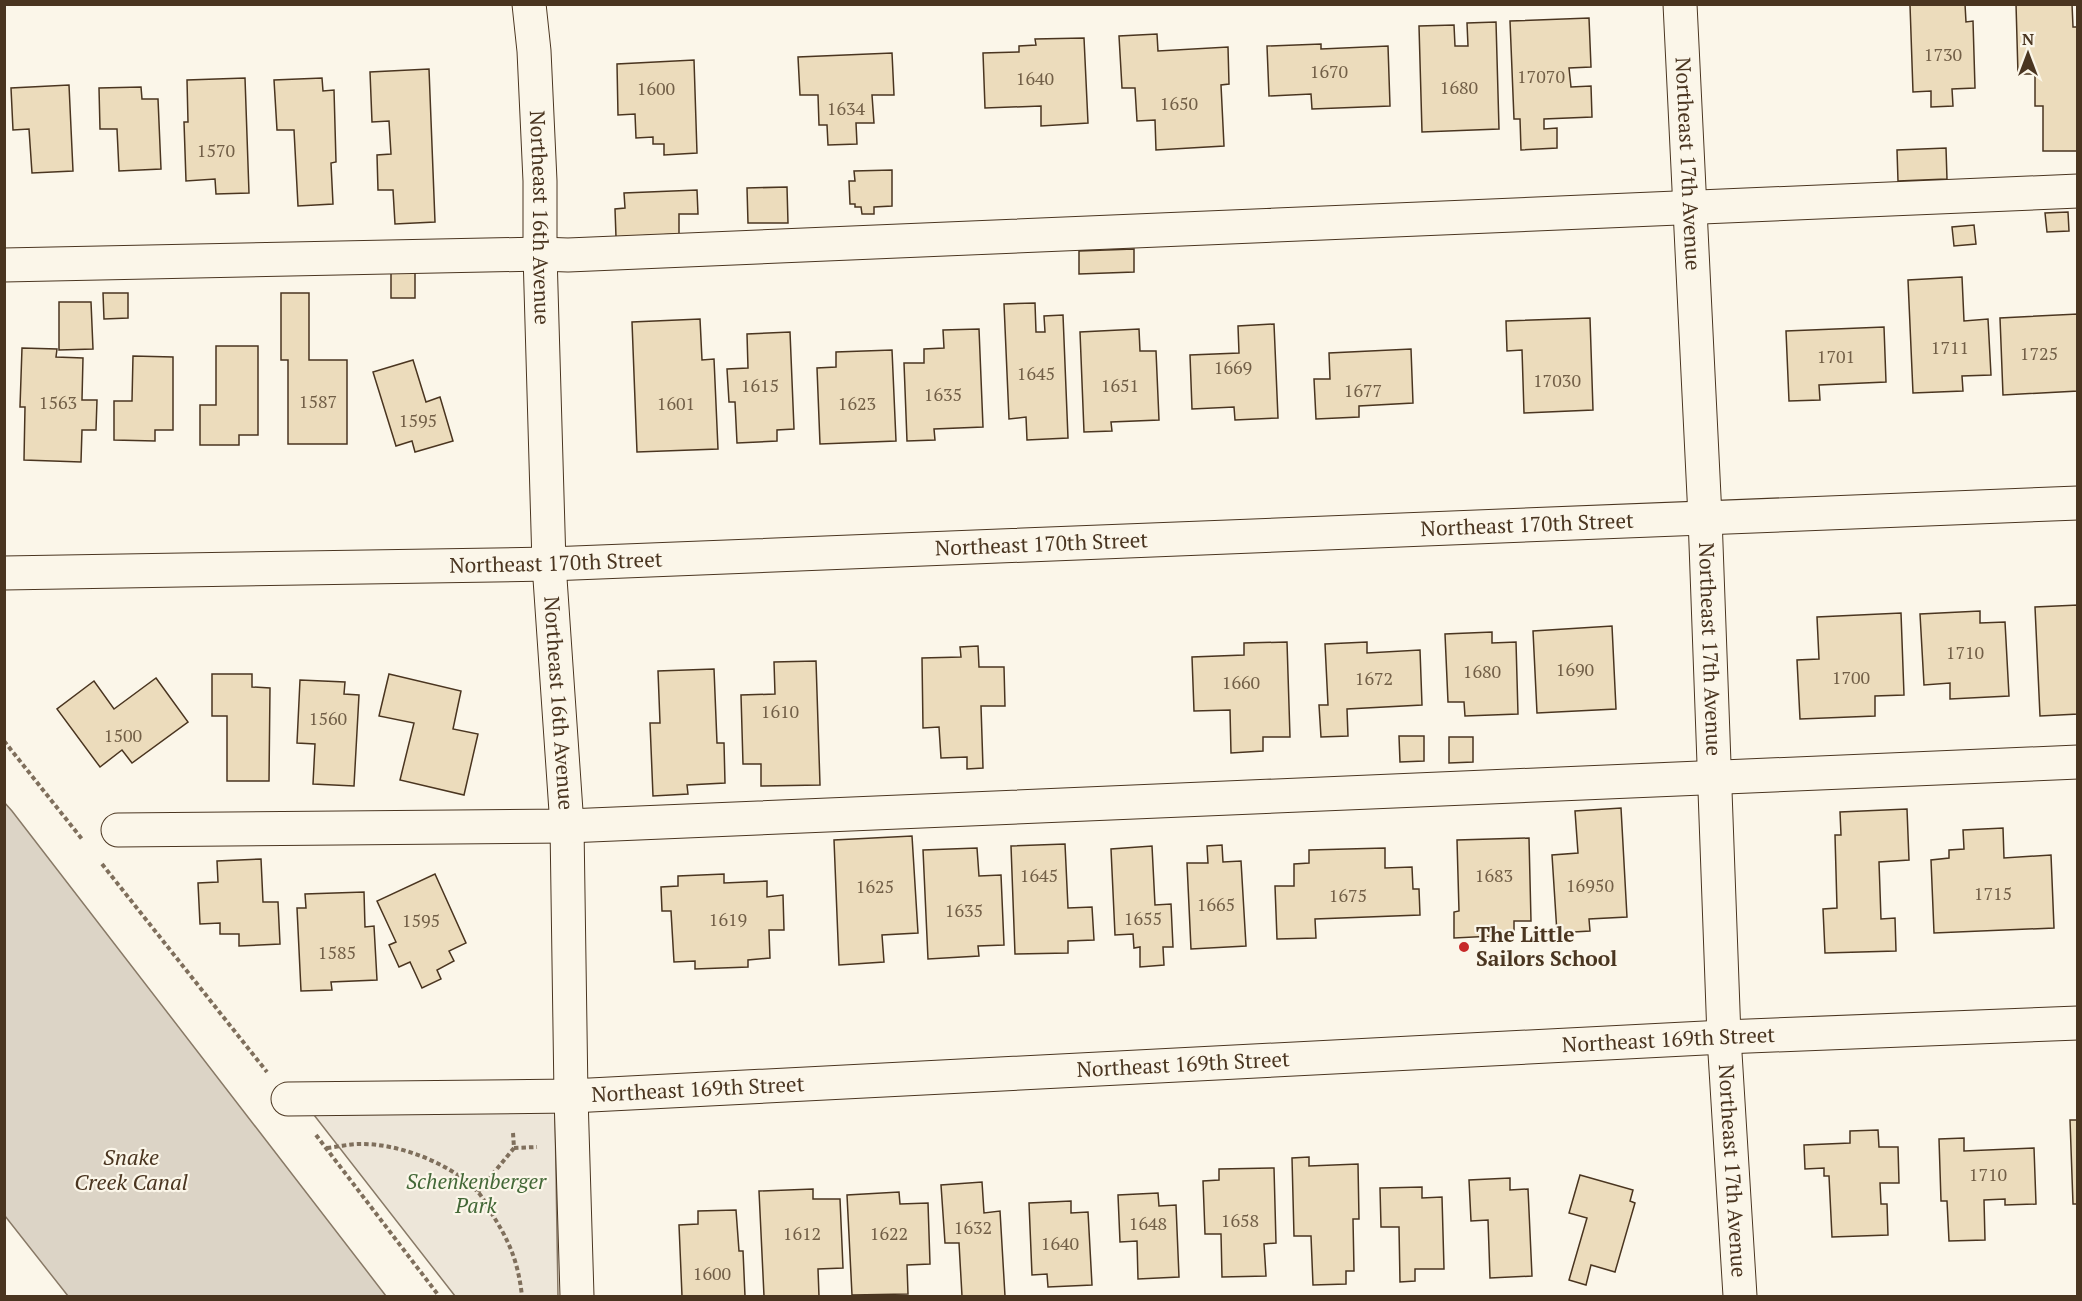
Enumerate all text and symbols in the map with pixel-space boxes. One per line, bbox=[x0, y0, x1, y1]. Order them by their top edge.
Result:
north arrow bbox=[1998, 24, 2058, 84]
text: N bbox=[2022, 28, 2034, 50]
house number: 1730 bbox=[1924, 42, 1962, 66]
street label: Northeast 17th Avenue bbox=[1670, 56, 1708, 271]
house number: 1670 bbox=[1310, 59, 1348, 83]
house number: 17070 bbox=[1517, 64, 1565, 88]
house number: 1640 bbox=[1016, 66, 1054, 90]
house number: 1680 bbox=[1440, 75, 1478, 99]
house number: 1600 bbox=[637, 76, 675, 100]
house number: 1650 bbox=[1160, 91, 1198, 115]
house number: 1634 bbox=[827, 96, 866, 120]
street label: Northeast 16th Avenue bbox=[524, 110, 557, 325]
house number: 1570 bbox=[197, 138, 235, 162]
house number: 1711 bbox=[1931, 335, 1969, 359]
house number: 1725 bbox=[2020, 341, 2058, 365]
house number: 1701 bbox=[1817, 344, 1855, 368]
house number: 1669 bbox=[1214, 355, 1252, 379]
house number: 1645 bbox=[1017, 361, 1055, 385]
house number: 17030 bbox=[1533, 368, 1581, 392]
house number: 1615 bbox=[741, 373, 779, 397]
house number: 1651 bbox=[1101, 373, 1139, 397]
house number: 1677 bbox=[1344, 378, 1382, 402]
house number: 1635 bbox=[924, 382, 962, 406]
house number: 1587 bbox=[299, 389, 337, 413]
house number: 1563 bbox=[39, 390, 77, 414]
house number: 1601 bbox=[657, 391, 695, 415]
house number: 1623 bbox=[838, 391, 876, 415]
house number: 1595 bbox=[399, 408, 437, 432]
street label: Northeast 170th Street bbox=[1420, 506, 1634, 542]
street label: Northeast 170th Street bbox=[934, 525, 1149, 562]
street label: Northeast 17th Avenue bbox=[1693, 542, 1729, 756]
street label: Northeast 170th Street bbox=[449, 544, 663, 579]
street label: Northeast 16th Avenue bbox=[538, 595, 581, 811]
house number: 1710 bbox=[1946, 640, 1984, 664]
house number: 1690 bbox=[1556, 657, 1594, 681]
house number: 1680 bbox=[1463, 659, 1501, 683]
house number: 1700 bbox=[1832, 665, 1870, 689]
house number: 1672 bbox=[1355, 666, 1393, 690]
house number: 1660 bbox=[1222, 670, 1260, 694]
house number: 1610 bbox=[761, 699, 799, 723]
house number: 1560 bbox=[309, 706, 347, 730]
house number: 1500 bbox=[104, 723, 142, 747]
house number: 1645 bbox=[1020, 863, 1058, 887]
house number: 1683 bbox=[1475, 863, 1513, 887]
house number: 16950 bbox=[1566, 873, 1614, 897]
house number: 1625 bbox=[856, 874, 894, 898]
house number: 1715 bbox=[1974, 881, 2012, 905]
house number: 1675 bbox=[1329, 883, 1367, 907]
house number: 1665 bbox=[1197, 892, 1235, 916]
house number: 1635 bbox=[945, 898, 983, 922]
house number: 1655 bbox=[1124, 906, 1162, 930]
house number: 1619 bbox=[709, 907, 747, 931]
house number: 1595 bbox=[402, 908, 440, 932]
place label: The Little Sailors School bbox=[1476, 920, 1617, 972]
house number: 1585 bbox=[318, 940, 356, 964]
marker: The Little Sailors School bbox=[1457, 940, 1471, 954]
street label: Northeast 169th Street bbox=[1561, 1020, 1776, 1058]
street label: Northeast 169th Street bbox=[1076, 1044, 1291, 1083]
street label: Northeast 17th Avenue bbox=[1713, 1063, 1754, 1278]
street label: Northeast 169th Street bbox=[591, 1069, 805, 1108]
water label: Snake Creek Canal bbox=[74, 1142, 188, 1196]
house number: 1710 bbox=[1969, 1162, 2007, 1186]
park label: Schenkenberger Park bbox=[406, 1167, 547, 1219]
house number: 1658 bbox=[1221, 1208, 1259, 1232]
house number: 1648 bbox=[1129, 1211, 1167, 1235]
house number: 1632 bbox=[954, 1215, 992, 1239]
house number: 1612 bbox=[783, 1221, 821, 1245]
house number: 1622 bbox=[870, 1221, 908, 1245]
house number: 1640 bbox=[1041, 1231, 1079, 1255]
house number: 1600 bbox=[693, 1261, 731, 1285]

